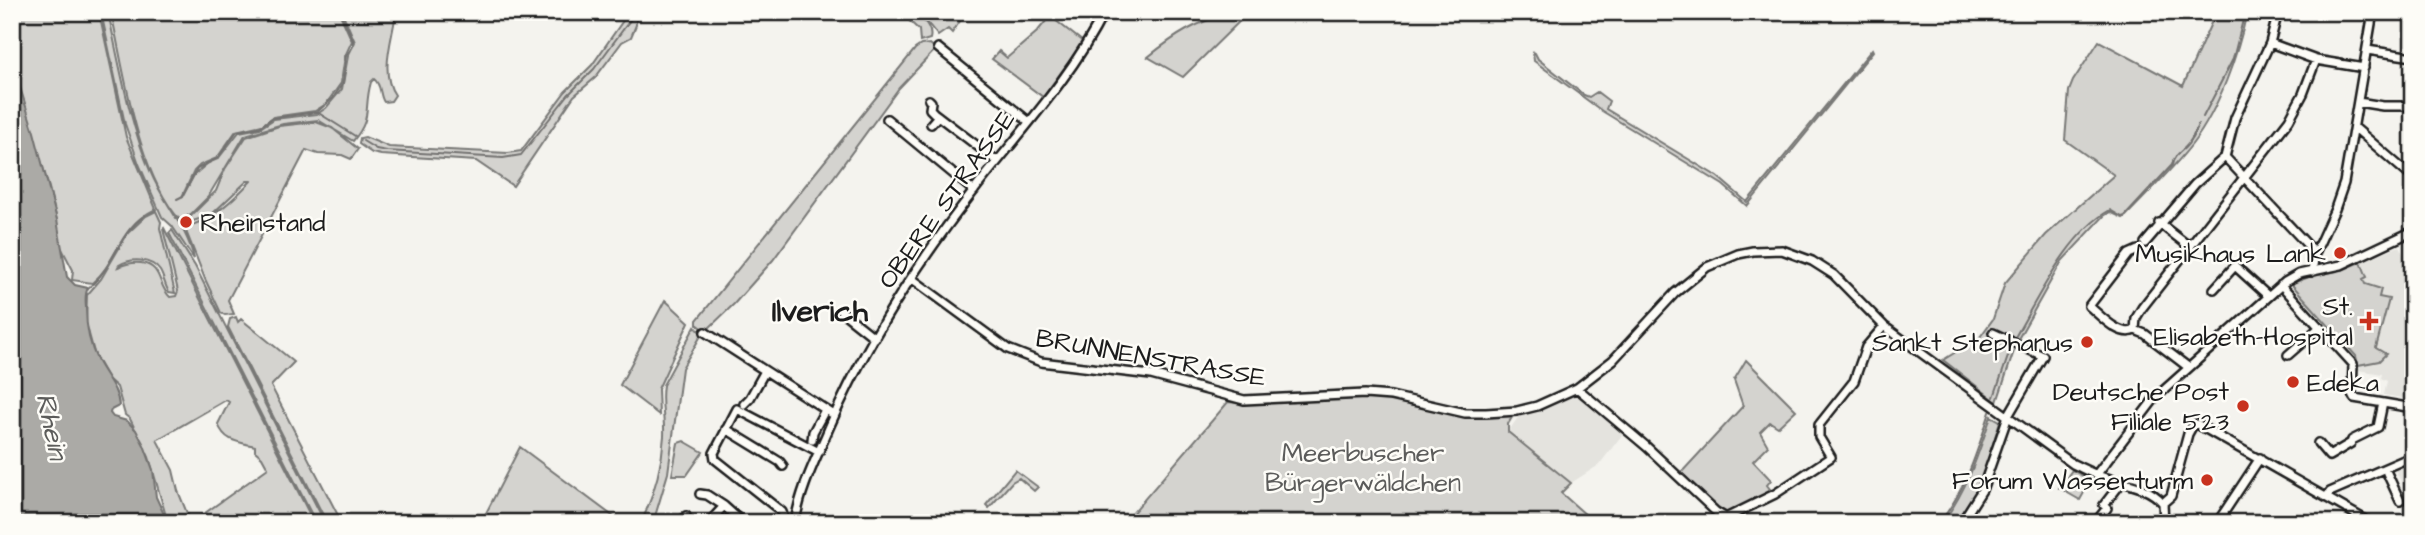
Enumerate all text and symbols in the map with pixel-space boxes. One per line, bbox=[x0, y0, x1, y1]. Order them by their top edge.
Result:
street label: OBERE STRASSE bbox=[870, 103, 1024, 296]
place label: Rheinstand bbox=[200, 205, 326, 241]
marker: Rheinstand bbox=[178, 214, 194, 230]
place label: Musikhaus Lank bbox=[2135, 236, 2326, 272]
marker: Musikhaus Lank bbox=[2332, 245, 2348, 261]
place label: St. Elisabeth-Hospital bbox=[2154, 289, 2353, 355]
district label: Ilverich bbox=[772, 291, 869, 333]
marker: St. Elisabeth-Hospital bbox=[2359, 311, 2379, 331]
street label: BRUNNENSTRASSE bbox=[1033, 320, 1269, 396]
place label: Sankt Stephanus bbox=[1872, 325, 2073, 361]
marker: Sankt Stephanus bbox=[2079, 334, 2095, 350]
place label: Edeka bbox=[2307, 365, 2379, 401]
place label: Deutsche Post Filiale 523 bbox=[2053, 374, 2229, 440]
marker: Edeka bbox=[2285, 374, 2301, 390]
water label: Rhein bbox=[25, 389, 78, 465]
marker: Deutsche Post Filiale 523 bbox=[2235, 398, 2251, 414]
park label: Meerbuscher Bürgerwäldchen bbox=[1265, 435, 1461, 503]
place label: Forum Wasserturm bbox=[1952, 463, 2194, 499]
marker: Forum Wasserturm bbox=[2199, 472, 2215, 488]

